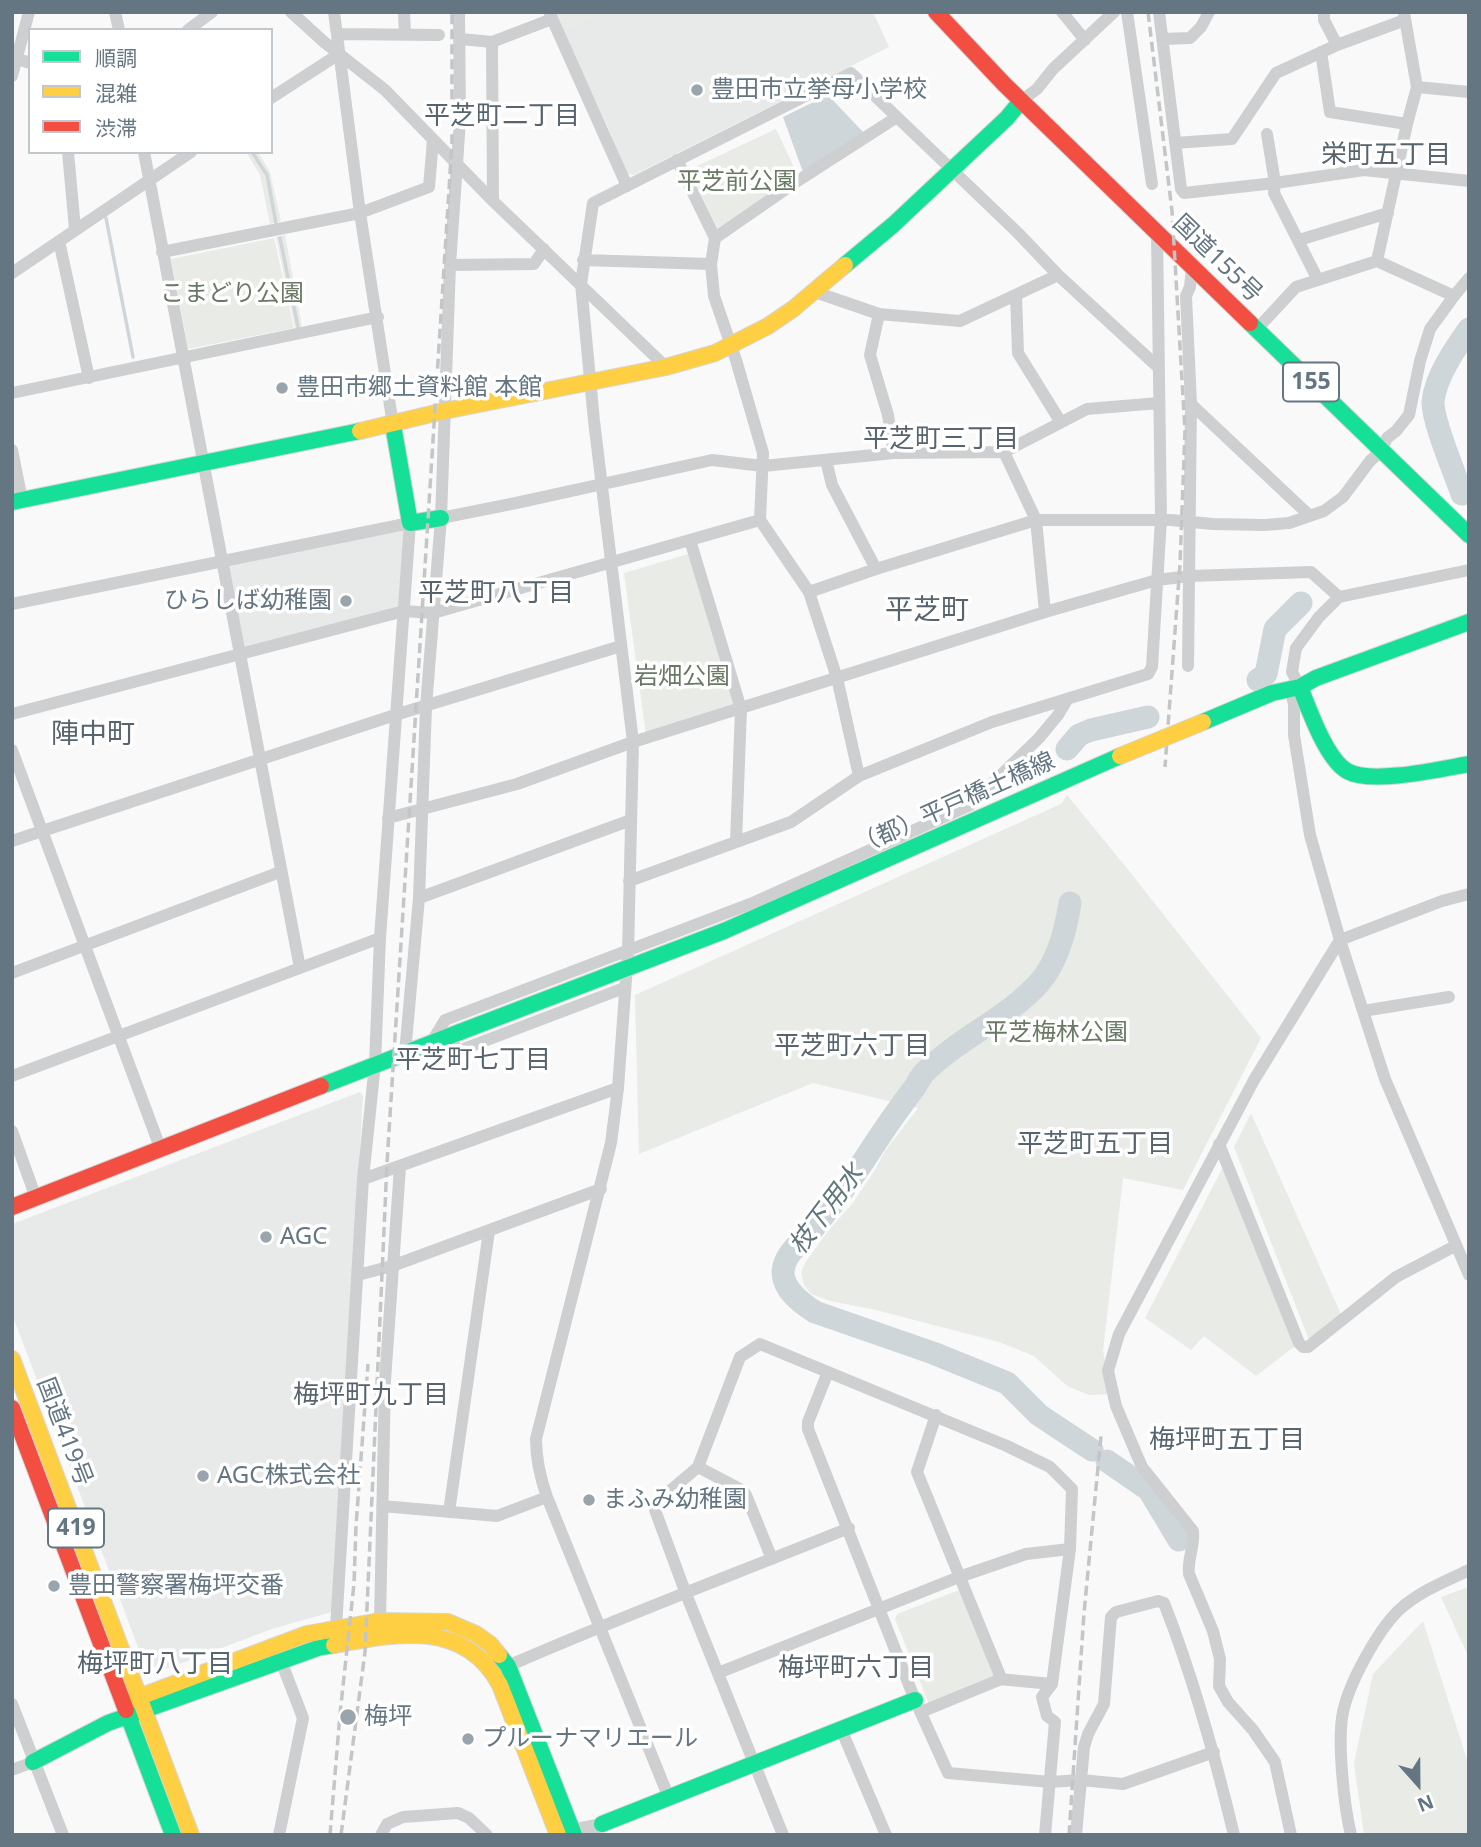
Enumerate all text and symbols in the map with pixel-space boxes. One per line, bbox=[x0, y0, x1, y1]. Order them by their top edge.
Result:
legend bbox=[28, 28, 273, 154]
text: 順調 bbox=[95, 44, 137, 72]
place label: 豊田市立挙母小学校 bbox=[711, 76, 927, 104]
text: 混雑 bbox=[95, 79, 137, 107]
marker: 豊田市立挙母小学校 bbox=[689, 82, 705, 98]
district label: 平芝町二丁目 bbox=[424, 101, 580, 133]
text: 渋滞 bbox=[95, 114, 137, 142]
district label: 栄町五丁目 bbox=[1321, 140, 1451, 172]
park label: 平芝前公園 bbox=[677, 168, 797, 196]
street label: 国道155号 bbox=[1166, 209, 1268, 309]
park label: こまどり公園 bbox=[160, 280, 304, 308]
road number: 155 bbox=[1283, 362, 1339, 402]
place label: 豊田市郷土資料館 本館 bbox=[296, 374, 542, 402]
marker: 豊田市郷土資料館 本館 bbox=[274, 380, 290, 396]
district label: 平芝町三丁目 bbox=[863, 424, 1019, 456]
district label: 平芝町八丁目 bbox=[418, 578, 574, 610]
place label: ひらしば幼稚園 bbox=[164, 587, 332, 615]
marker: ひらしば幼稚園 bbox=[338, 593, 354, 609]
district label: 平芝町 bbox=[885, 594, 969, 628]
park label: 岩畑公園 bbox=[634, 663, 730, 691]
district label: 陣中町 bbox=[51, 718, 135, 752]
street label: （都）平戸橋土橋線 bbox=[850, 747, 1060, 861]
park label: 平芝梅林公園 bbox=[984, 1019, 1128, 1047]
district label: 平芝町六丁目 bbox=[774, 1031, 930, 1063]
district label: 平芝町七丁目 bbox=[395, 1045, 551, 1077]
district label: 平芝町五丁目 bbox=[1017, 1129, 1173, 1161]
water label: 枝下用水 bbox=[783, 1159, 871, 1261]
place label: AGC bbox=[280, 1223, 327, 1251]
marker: AGC bbox=[258, 1229, 274, 1245]
street label: 国道419号 bbox=[30, 1374, 98, 1490]
district label: 梅坪町九丁目 bbox=[293, 1380, 449, 1412]
district label: 梅坪町五丁目 bbox=[1149, 1425, 1305, 1457]
place label: AGC株式会社 bbox=[217, 1462, 360, 1490]
marker: AGC株式会社 bbox=[195, 1468, 211, 1484]
place label: まふみ幼稚園 bbox=[603, 1486, 747, 1514]
marker: まふみ幼稚園 bbox=[581, 1492, 597, 1508]
road number: 419 bbox=[48, 1508, 104, 1548]
place label: 豊田警察署梅坪交番 bbox=[68, 1572, 284, 1600]
marker: 豊田警察署梅坪交番 bbox=[46, 1578, 62, 1594]
district label: 梅坪町八丁目 bbox=[77, 1649, 233, 1681]
district label: 梅坪町六丁目 bbox=[778, 1653, 934, 1685]
place label: 梅坪 bbox=[364, 1703, 412, 1731]
marker: 梅坪 bbox=[338, 1707, 358, 1727]
place label: プルーナマリエール bbox=[482, 1725, 698, 1753]
marker: プルーナマリエール bbox=[460, 1731, 476, 1747]
north arrow bbox=[1383, 1749, 1453, 1819]
text: N bbox=[1414, 1789, 1437, 1819]

